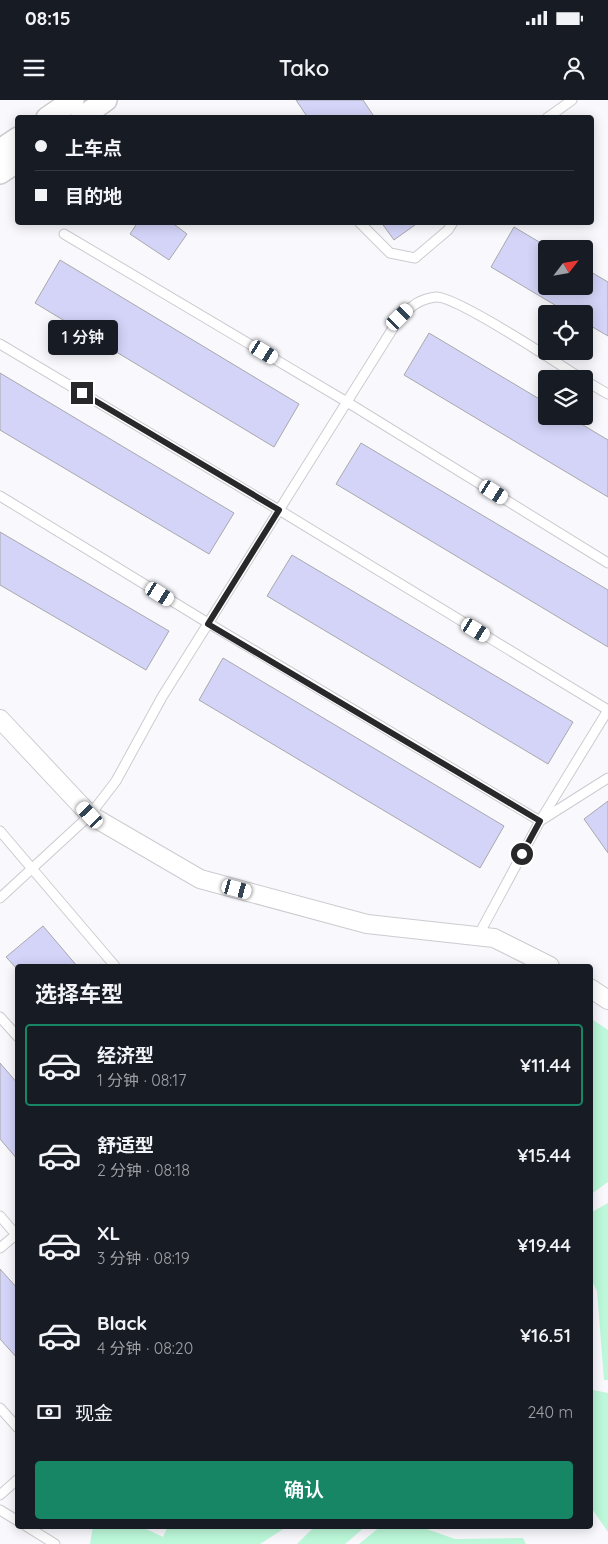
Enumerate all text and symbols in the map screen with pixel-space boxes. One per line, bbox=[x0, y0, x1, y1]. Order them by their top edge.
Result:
text: 08:15 bbox=[25, 6, 71, 30]
icon: menu bbox=[20, 54, 48, 82]
text: Tako bbox=[279, 54, 329, 82]
icon: person bbox=[560, 54, 588, 82]
text: 上车点 bbox=[65, 136, 122, 160]
text: 目的地 bbox=[65, 184, 122, 208]
north arrow bbox=[538, 240, 592, 295]
map controls bbox=[538, 240, 593, 425]
car bbox=[384, 301, 415, 333]
button: locate bbox=[538, 305, 593, 360]
callout: 1 分钟 bbox=[47, 320, 117, 356]
text: 1 分钟 bbox=[62, 327, 104, 347]
car bbox=[247, 338, 280, 366]
button: layers bbox=[538, 370, 593, 425]
route end bbox=[71, 382, 93, 404]
car bbox=[477, 478, 510, 506]
car bbox=[143, 580, 176, 608]
car bbox=[459, 616, 492, 644]
car bbox=[74, 799, 105, 831]
route start bbox=[511, 843, 533, 865]
car bbox=[220, 878, 253, 900]
text: 选择车型 bbox=[35, 980, 123, 1008]
icon: car bbox=[37, 1043, 82, 1088]
text: 经济型 bbox=[97, 1043, 154, 1067]
text: ¥11.44 bbox=[520, 1053, 571, 1077]
text: 1 分钟 · 08:17 bbox=[97, 1070, 186, 1090]
icon: car bbox=[37, 1133, 82, 1178]
text: 舒适型 bbox=[97, 1133, 154, 1157]
text: ¥15.44 bbox=[517, 1143, 571, 1167]
text: 2 分钟 · 08:18 bbox=[97, 1160, 190, 1180]
text: XL bbox=[97, 1221, 120, 1245]
icon: car bbox=[37, 1223, 82, 1268]
text: ¥19.44 bbox=[517, 1233, 571, 1257]
text: 3 分钟 · 08:19 bbox=[97, 1248, 190, 1268]
text: Black bbox=[97, 1311, 147, 1335]
icon: car bbox=[37, 1313, 82, 1358]
text: ¥16.51 bbox=[520, 1323, 571, 1347]
text: 4 分钟 · 08:20 bbox=[97, 1338, 193, 1358]
icon: cash bbox=[35, 1398, 63, 1426]
text: 现金 bbox=[75, 1401, 113, 1425]
text: 240 m bbox=[527, 1402, 573, 1422]
button: 确认 bbox=[35, 1461, 573, 1519]

